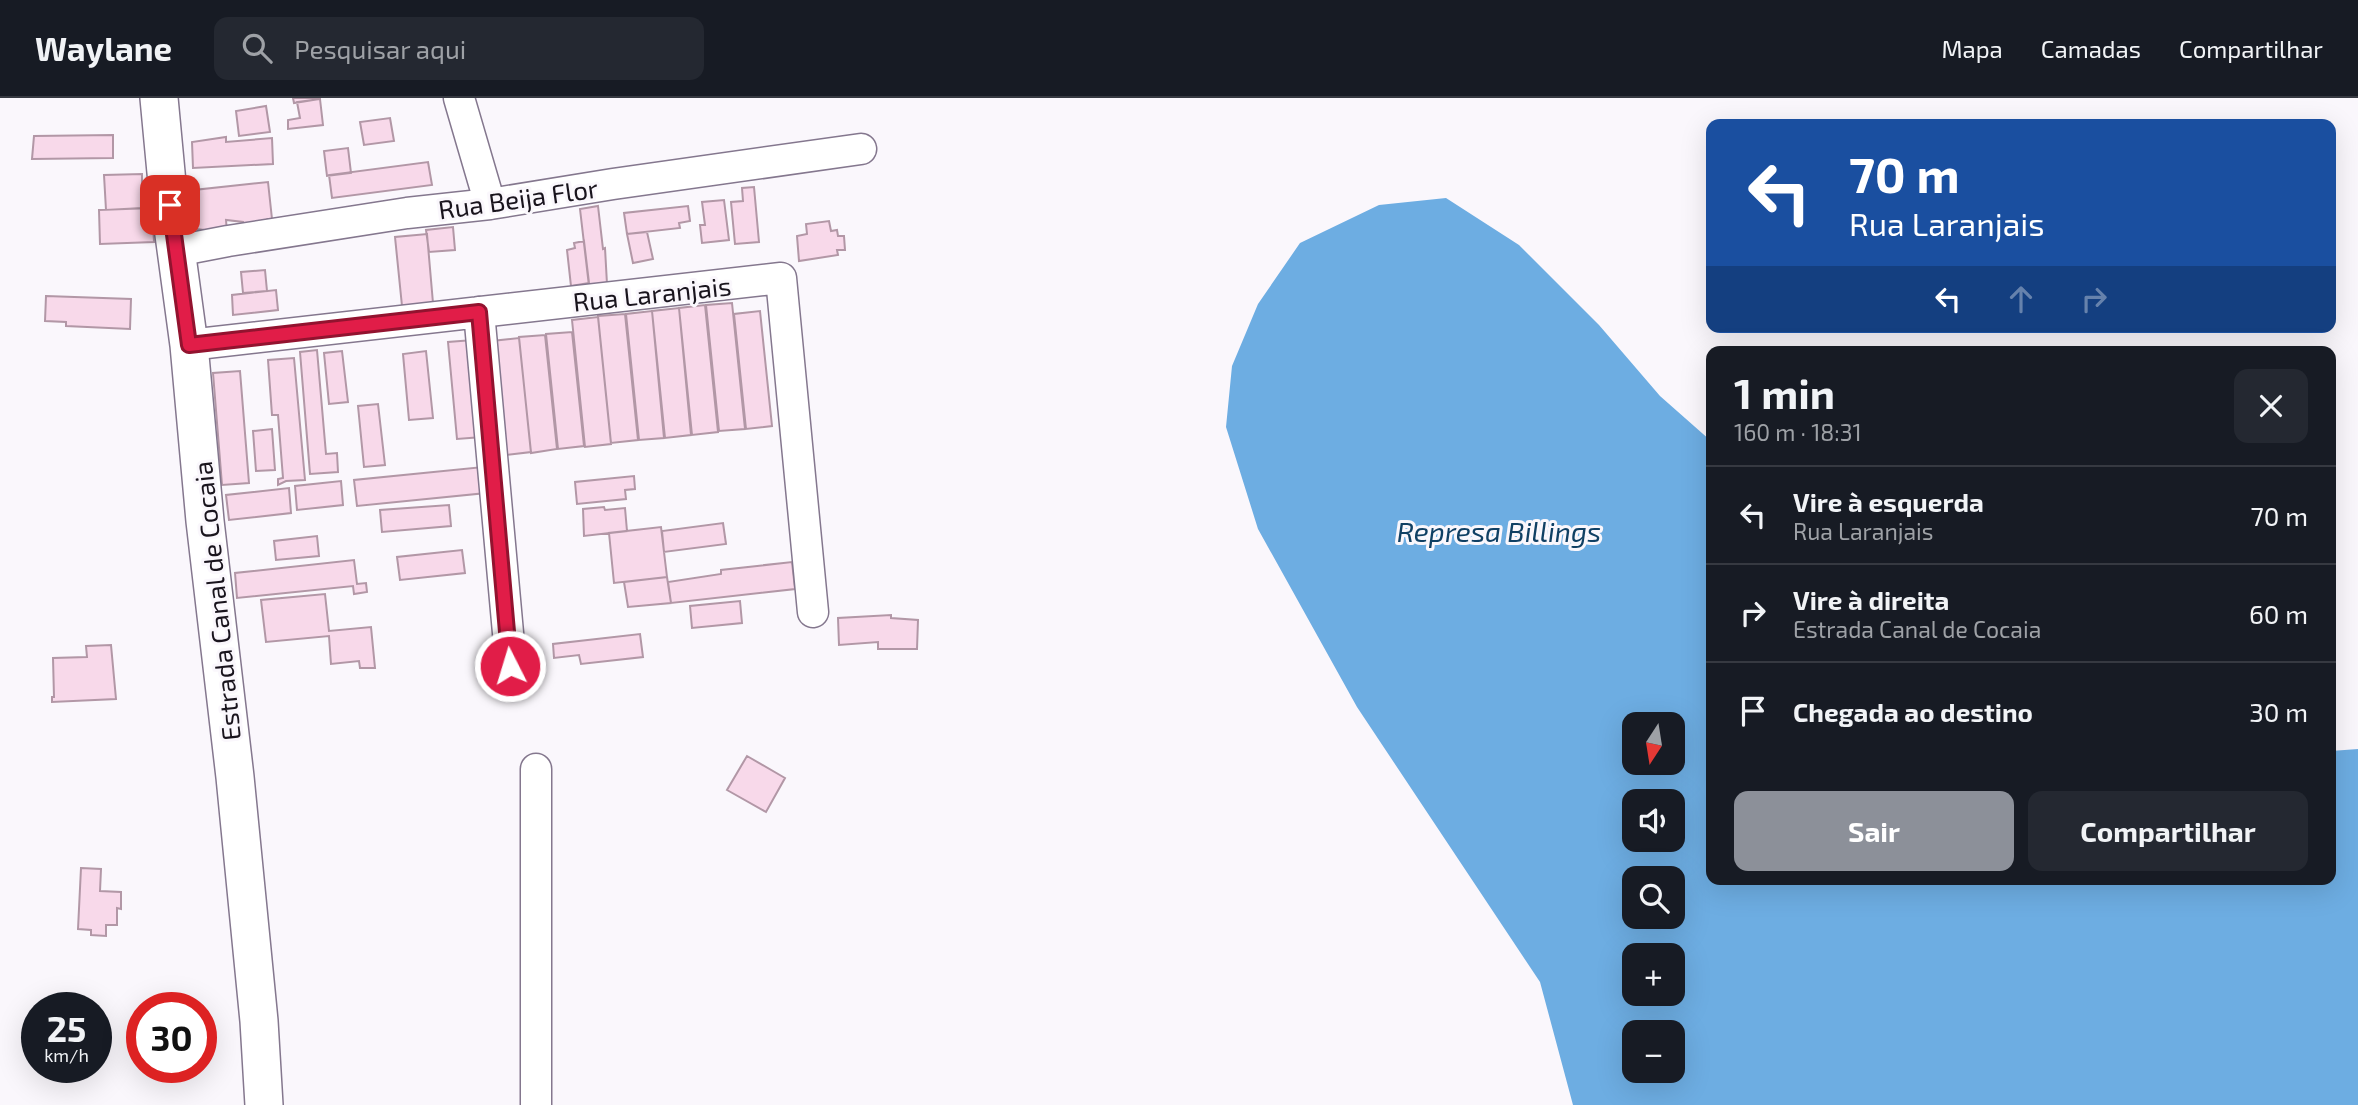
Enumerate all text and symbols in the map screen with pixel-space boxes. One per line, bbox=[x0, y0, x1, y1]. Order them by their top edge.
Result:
search box bbox=[214, 17, 704, 80]
text: Waylane bbox=[35, 28, 172, 68]
icon: search bbox=[238, 29, 276, 67]
text: Pesquisar aqui bbox=[294, 33, 466, 64]
text: Mapa bbox=[1941, 34, 2003, 63]
text: Camadas bbox=[2041, 34, 2141, 63]
text: Compartilhar bbox=[2179, 34, 2323, 63]
text: 70 m bbox=[1849, 144, 1960, 203]
icon: left bbox=[1734, 147, 1825, 238]
street label: Rua Beija Flor bbox=[436, 171, 600, 225]
pin bbox=[140, 175, 200, 235]
icon: arrive bbox=[151, 186, 189, 224]
text: Rua Laranjais bbox=[1849, 204, 2045, 242]
street label: Rua Laranjais bbox=[571, 269, 733, 317]
icon: left bbox=[1929, 280, 1967, 318]
icon: ahead bbox=[2002, 280, 2040, 318]
icon: right bbox=[2075, 280, 2113, 318]
text: 1 min bbox=[1734, 367, 1835, 417]
button: close bbox=[2234, 369, 2308, 443]
text: 160 m · 18:31 bbox=[1734, 418, 1862, 446]
street label: Estrada Canal de Cocaia bbox=[186, 460, 246, 742]
text: Vire à esquerda bbox=[1793, 486, 1984, 517]
icon: left bbox=[1734, 496, 1772, 534]
text: 70 m bbox=[2250, 500, 2308, 531]
water label: Represa Billings bbox=[1397, 514, 1601, 548]
text: Rua Laranjais bbox=[1793, 517, 1934, 545]
text: Vire à direita bbox=[1793, 584, 1949, 615]
icon: right bbox=[1734, 594, 1772, 632]
text: 60 m bbox=[2249, 598, 2308, 629]
text: Estrada Canal de Cocaia bbox=[1793, 615, 2041, 643]
position arrow bbox=[473, 629, 547, 703]
icon: arrive bbox=[1734, 692, 1772, 730]
text: Chegada ao destino bbox=[1793, 696, 2033, 727]
text: 30 m bbox=[2249, 696, 2308, 727]
north arrow bbox=[1622, 712, 1685, 775]
map controls bbox=[1622, 712, 1685, 1083]
button: sound bbox=[1622, 789, 1685, 852]
button: Sair bbox=[1734, 791, 2014, 871]
button: Compartilhar bbox=[2028, 791, 2308, 871]
button: search bbox=[1622, 866, 1685, 929]
button: + bbox=[1622, 943, 1685, 1006]
speed limit sign: 30 bbox=[126, 992, 217, 1083]
text: 25 bbox=[47, 1007, 86, 1049]
button: − bbox=[1622, 1020, 1685, 1083]
text: km/h bbox=[44, 1044, 89, 1066]

